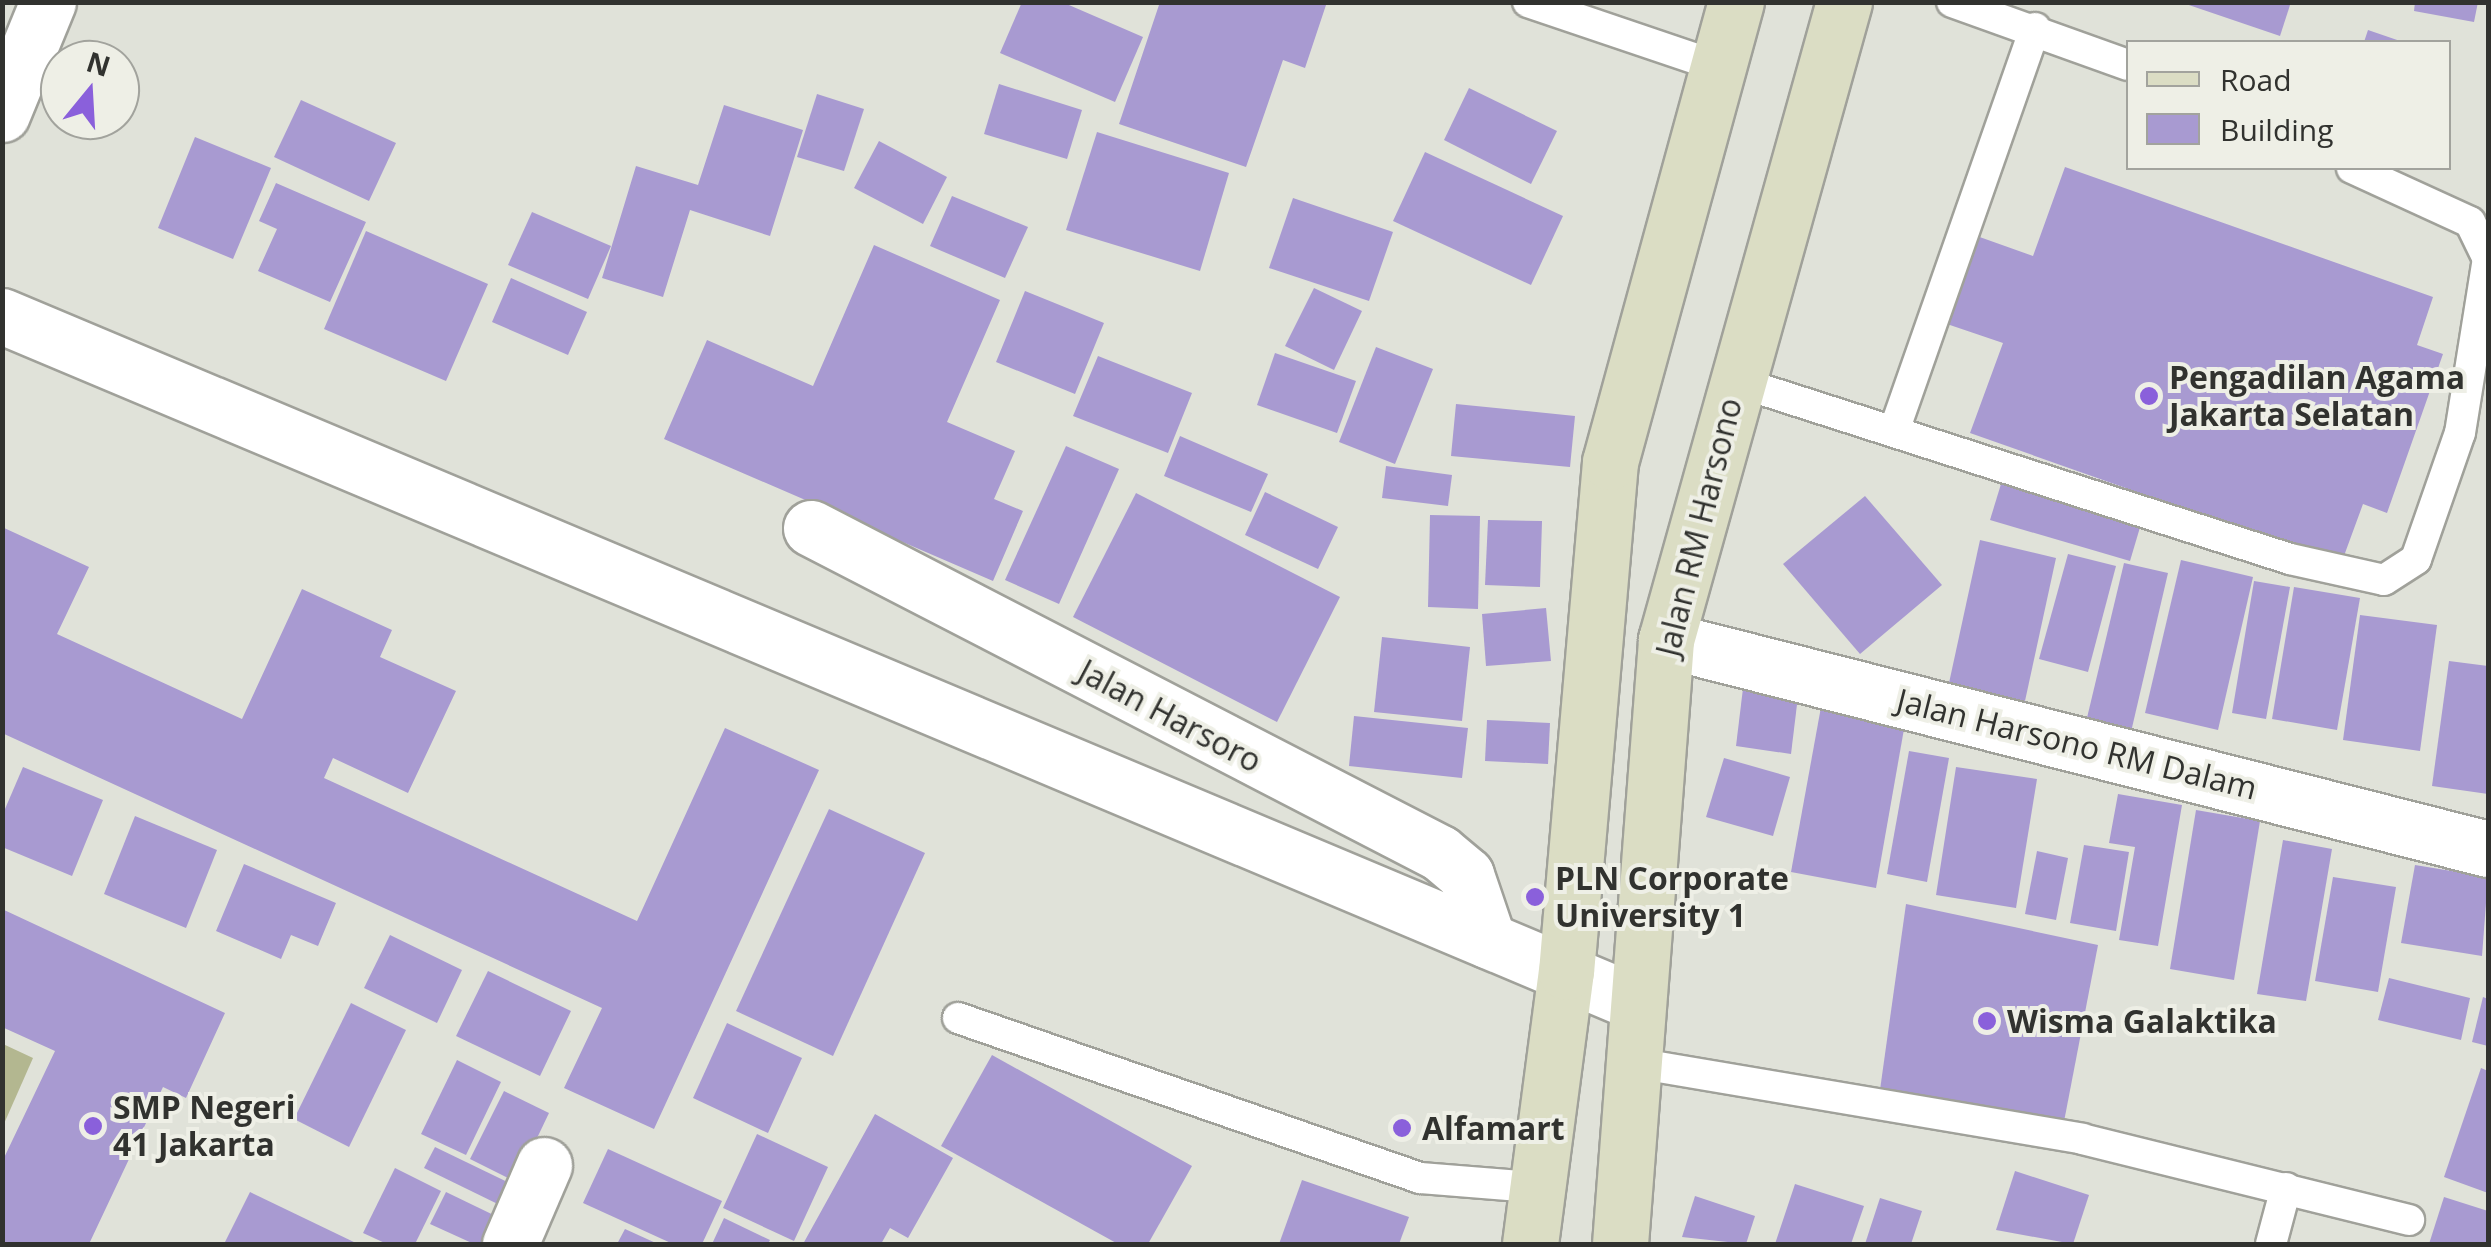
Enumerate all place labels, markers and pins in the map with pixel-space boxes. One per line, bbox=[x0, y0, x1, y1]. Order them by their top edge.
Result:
place label: Pengadilan Agama Jakarta Selatan bbox=[2169, 359, 2465, 434]
marker: Pengadilan Agama Jakarta Selatan bbox=[2138, 385, 2160, 407]
place label: PLN Corporate University 1 bbox=[1555, 860, 1789, 935]
marker: PLN Corporate University 1 bbox=[1524, 886, 1546, 908]
place label: Wisma Galaktika bbox=[2007, 1002, 2277, 1040]
marker: Wisma Galaktika bbox=[1976, 1010, 1998, 1032]
place label: SMP Negeri 41 Jakarta bbox=[113, 1089, 295, 1164]
place label: Alfamart bbox=[1422, 1109, 1565, 1147]
marker: SMP Negeri 41 Jakarta bbox=[82, 1115, 104, 1137]
marker: Alfamart bbox=[1391, 1117, 1413, 1139]

